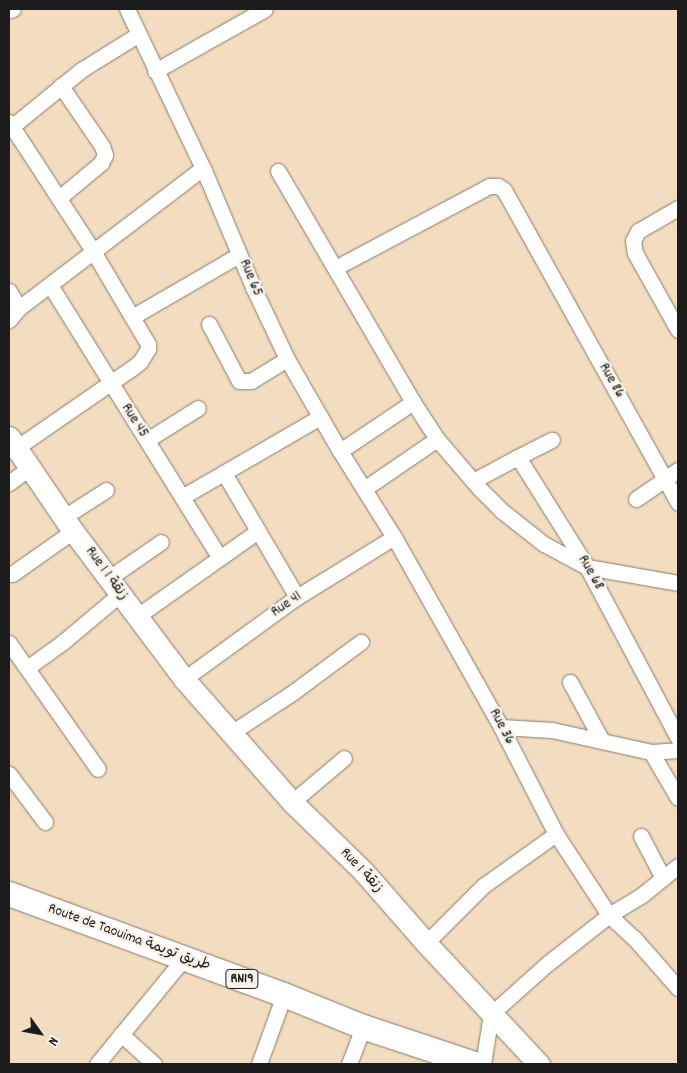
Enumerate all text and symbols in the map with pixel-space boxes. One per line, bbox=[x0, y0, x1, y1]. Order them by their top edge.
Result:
street label: Rue 65 bbox=[234, 257, 266, 299]
street label: Rue 86 bbox=[594, 360, 628, 402]
street label: Rue 45 bbox=[116, 401, 152, 441]
street label: Rue 1 زنقة 1 bbox=[81, 544, 131, 604]
street label: Rue 68 bbox=[573, 552, 607, 594]
street label: Rue 41 bbox=[268, 588, 306, 622]
street label: Rue 36 bbox=[484, 706, 518, 748]
street label: Rue 1 زنقة bbox=[336, 845, 386, 897]
street label: Route de Taouima طريق تويمة bbox=[45, 900, 213, 976]
road number: RN19 bbox=[224, 968, 260, 991]
north arrow bbox=[15, 1008, 65, 1058]
text: N bbox=[42, 1033, 63, 1049]

